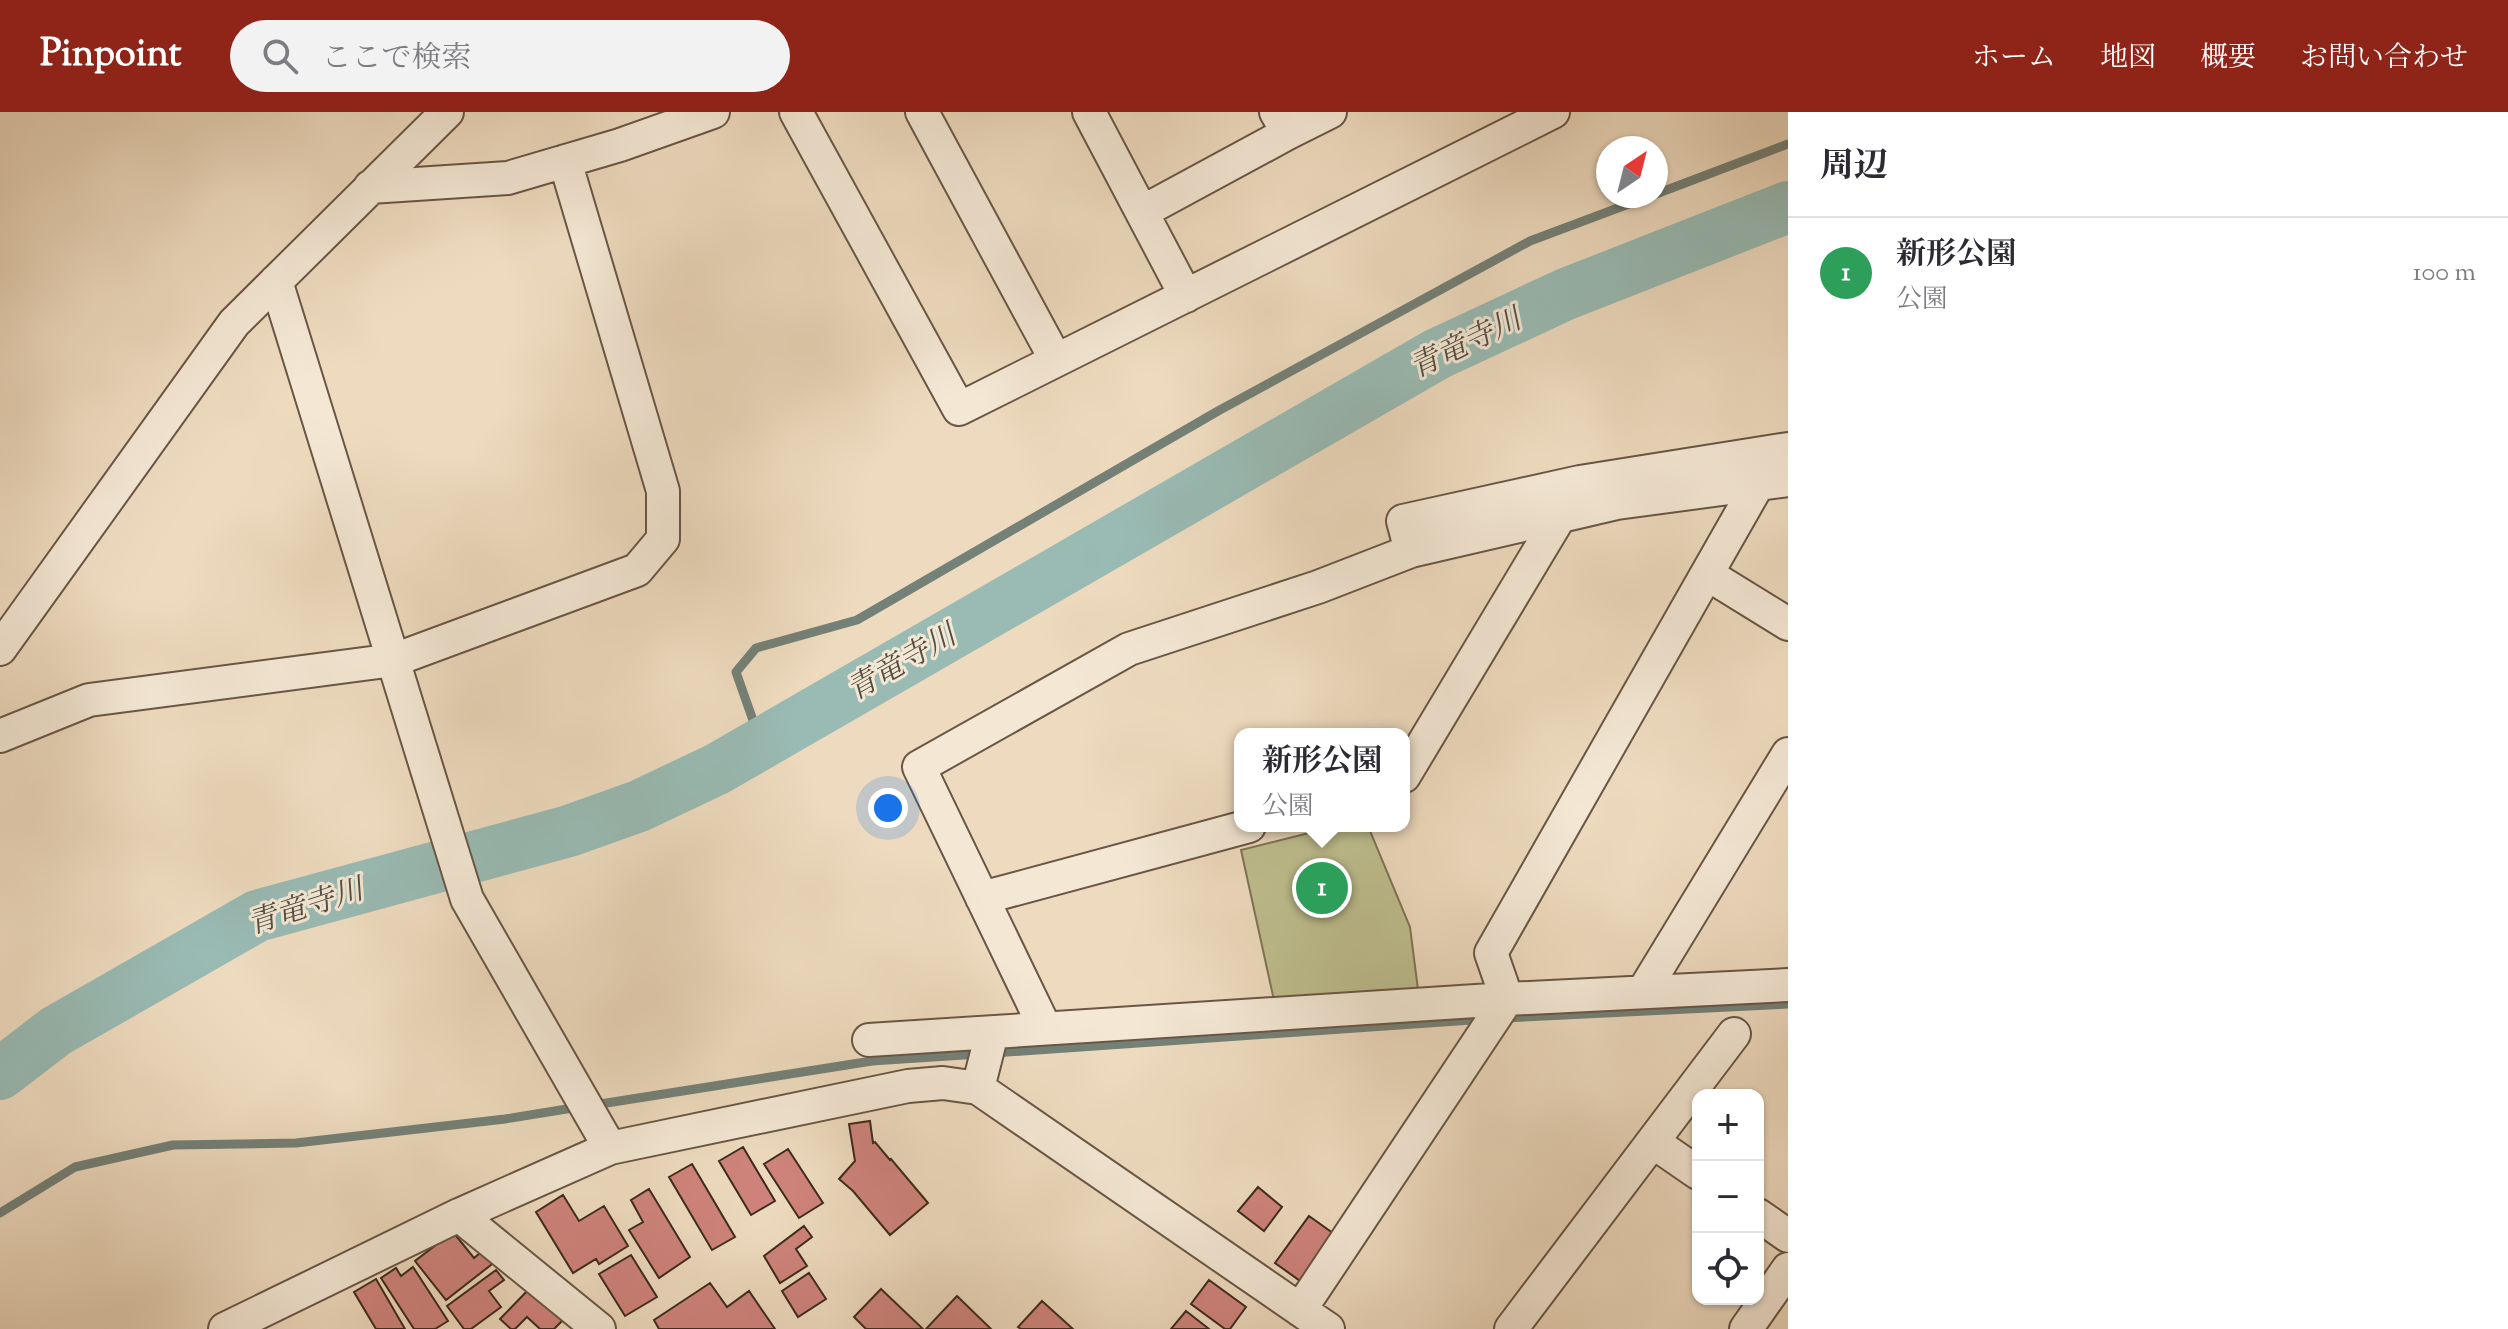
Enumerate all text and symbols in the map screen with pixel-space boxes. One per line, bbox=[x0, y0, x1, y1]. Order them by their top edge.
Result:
search box bbox=[230, 20, 790, 92]
text: Pinpoint bbox=[40, 29, 182, 83]
icon: search bbox=[258, 34, 302, 78]
text: ここで検索 bbox=[322, 38, 472, 81]
text: ホーム bbox=[1972, 39, 2056, 79]
text: 地図 bbox=[2100, 39, 2156, 79]
text: 概要 bbox=[2200, 39, 2256, 79]
text: お問い合わせ bbox=[2300, 39, 2468, 79]
north arrow bbox=[1596, 136, 1668, 208]
text: 周辺 bbox=[1820, 143, 1888, 192]
text: 新形公園 bbox=[1896, 234, 2016, 277]
text: 1 bbox=[1842, 255, 1850, 292]
text: 100 m bbox=[2413, 255, 2476, 292]
text: 公園 bbox=[1896, 282, 1948, 319]
water label: 青竜寺川 bbox=[1403, 298, 1532, 391]
water label: 青竜寺川 bbox=[840, 614, 968, 713]
popup bbox=[1234, 728, 1410, 832]
text: 新形公園 bbox=[1262, 741, 1382, 784]
your location bbox=[868, 788, 908, 828]
text: 公園 bbox=[1262, 789, 1314, 826]
pin: 1 bbox=[1296, 858, 1348, 918]
water label: 青竜寺川 bbox=[242, 868, 372, 947]
map controls bbox=[1692, 1089, 1764, 1305]
button: + bbox=[1692, 1089, 1764, 1161]
button: − bbox=[1692, 1161, 1764, 1233]
button: locate bbox=[1692, 1233, 1764, 1305]

